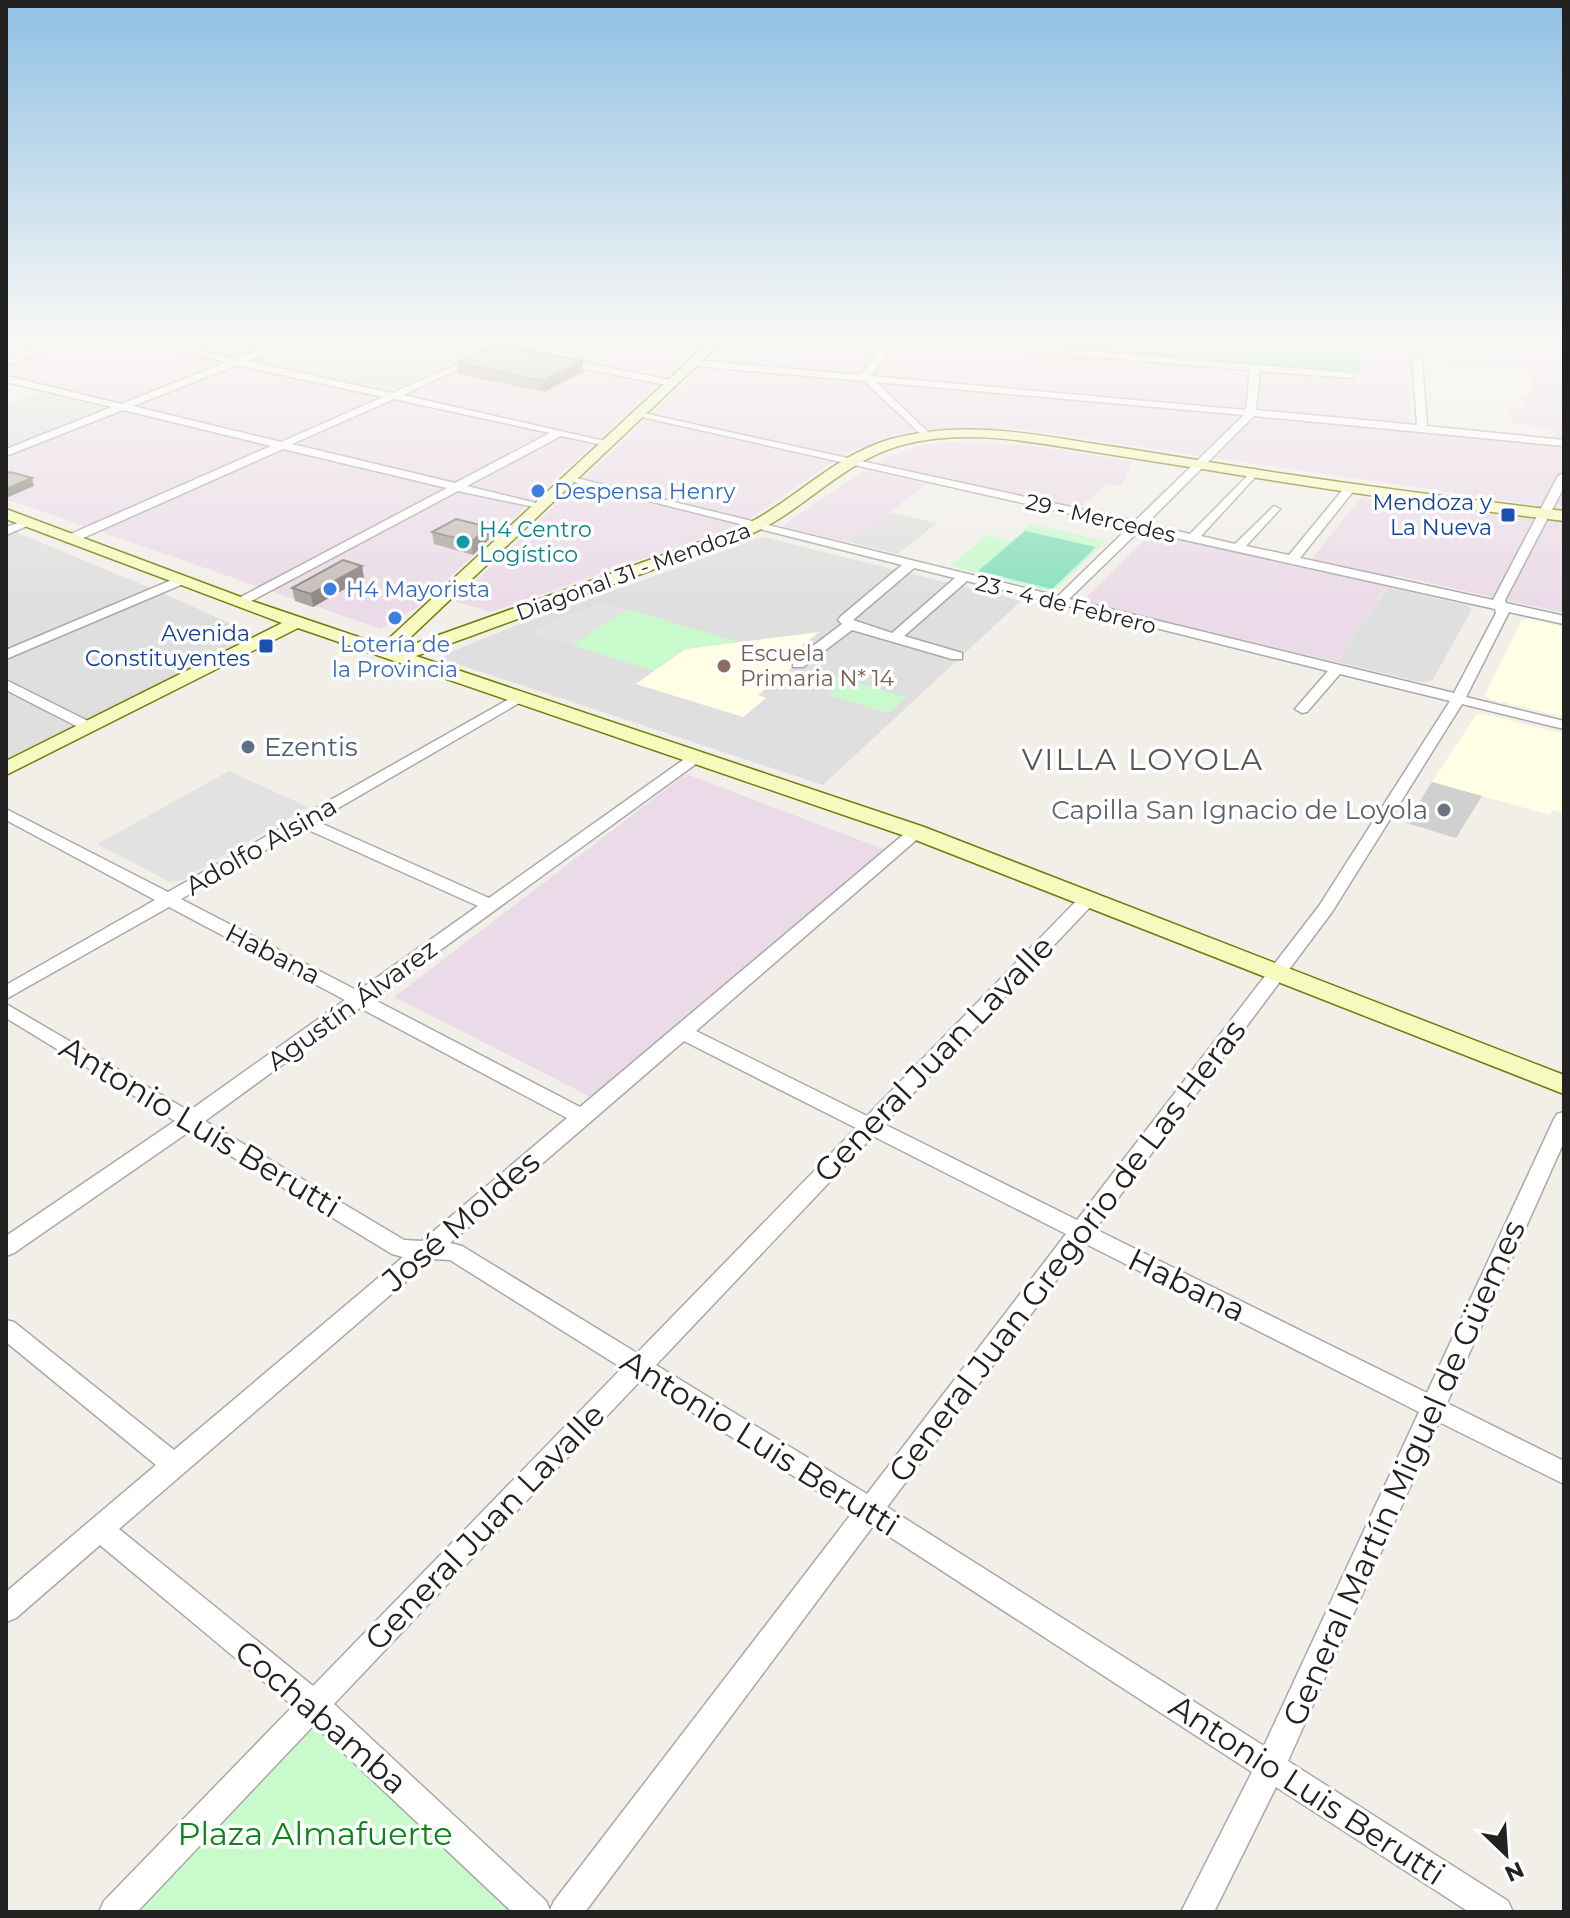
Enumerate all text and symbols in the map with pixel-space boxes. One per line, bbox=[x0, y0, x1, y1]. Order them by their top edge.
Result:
place label: Despensa Henry bbox=[554, 478, 735, 505]
marker: Despensa Henry bbox=[529, 482, 547, 500]
street label: 29 - Mercedes bbox=[1023, 488, 1179, 549]
place label: Mendoza y La Nueva bbox=[1372, 489, 1492, 541]
marker: Mendoza y La Nueva bbox=[1499, 506, 1517, 524]
place label: H4 Centro Logístico bbox=[479, 516, 592, 568]
street label: Diagonal 31 - Mendoza bbox=[512, 516, 754, 627]
marker: H4 Centro Logístico bbox=[454, 533, 472, 551]
street label: 23 - 4 de Febrero bbox=[973, 569, 1159, 640]
place label: H4 Mayorista bbox=[346, 576, 490, 603]
marker: H4 Mayorista bbox=[321, 580, 339, 598]
marker: Lotería de la Provincia bbox=[386, 609, 404, 627]
place label: Avenida Constituyentes bbox=[85, 620, 250, 672]
place label: Lotería de la Provincia bbox=[332, 631, 458, 683]
marker: Avenida Constituyentes bbox=[257, 637, 275, 655]
place label: Escuela Primaria N* 14 bbox=[740, 640, 895, 692]
marker: Escuela Primaria N* 14 bbox=[715, 657, 733, 675]
place label: Ezentis bbox=[264, 731, 358, 763]
marker: Ezentis bbox=[239, 738, 257, 756]
district label: VILLA LOYOLA bbox=[1022, 741, 1264, 778]
street label: Adolfo Alsina bbox=[180, 790, 342, 902]
place label: Capilla San Ignacio de Loyola bbox=[1051, 794, 1428, 826]
marker: Capilla San Ignacio de Loyola bbox=[1435, 801, 1453, 819]
street label: Habana bbox=[220, 917, 326, 991]
street label: General Juan Lavalle bbox=[806, 927, 1062, 1190]
street label: Agustín Álvarez bbox=[261, 933, 443, 1077]
street label: General Juan Gregorio de Las Heras bbox=[880, 1012, 1254, 1490]
street label: Antonio Luis Berutti bbox=[53, 1027, 348, 1226]
street label: José Moldes bbox=[373, 1142, 547, 1300]
street label: General Martín Miguel de Güemes bbox=[1274, 1214, 1533, 1732]
street label: Habana bbox=[1122, 1239, 1252, 1330]
street label: Antonio Luis Berutti bbox=[614, 1341, 906, 1544]
street label: General Juan Lavalle bbox=[357, 1395, 613, 1658]
street label: Cochabamba bbox=[227, 1631, 415, 1802]
street label: Antonio Luis Berutti bbox=[1162, 1686, 1452, 1893]
park label: Plaza Almafuerte bbox=[177, 1814, 453, 1853]
north arrow bbox=[1466, 1814, 1546, 1894]
text: N bbox=[1500, 1856, 1528, 1888]

